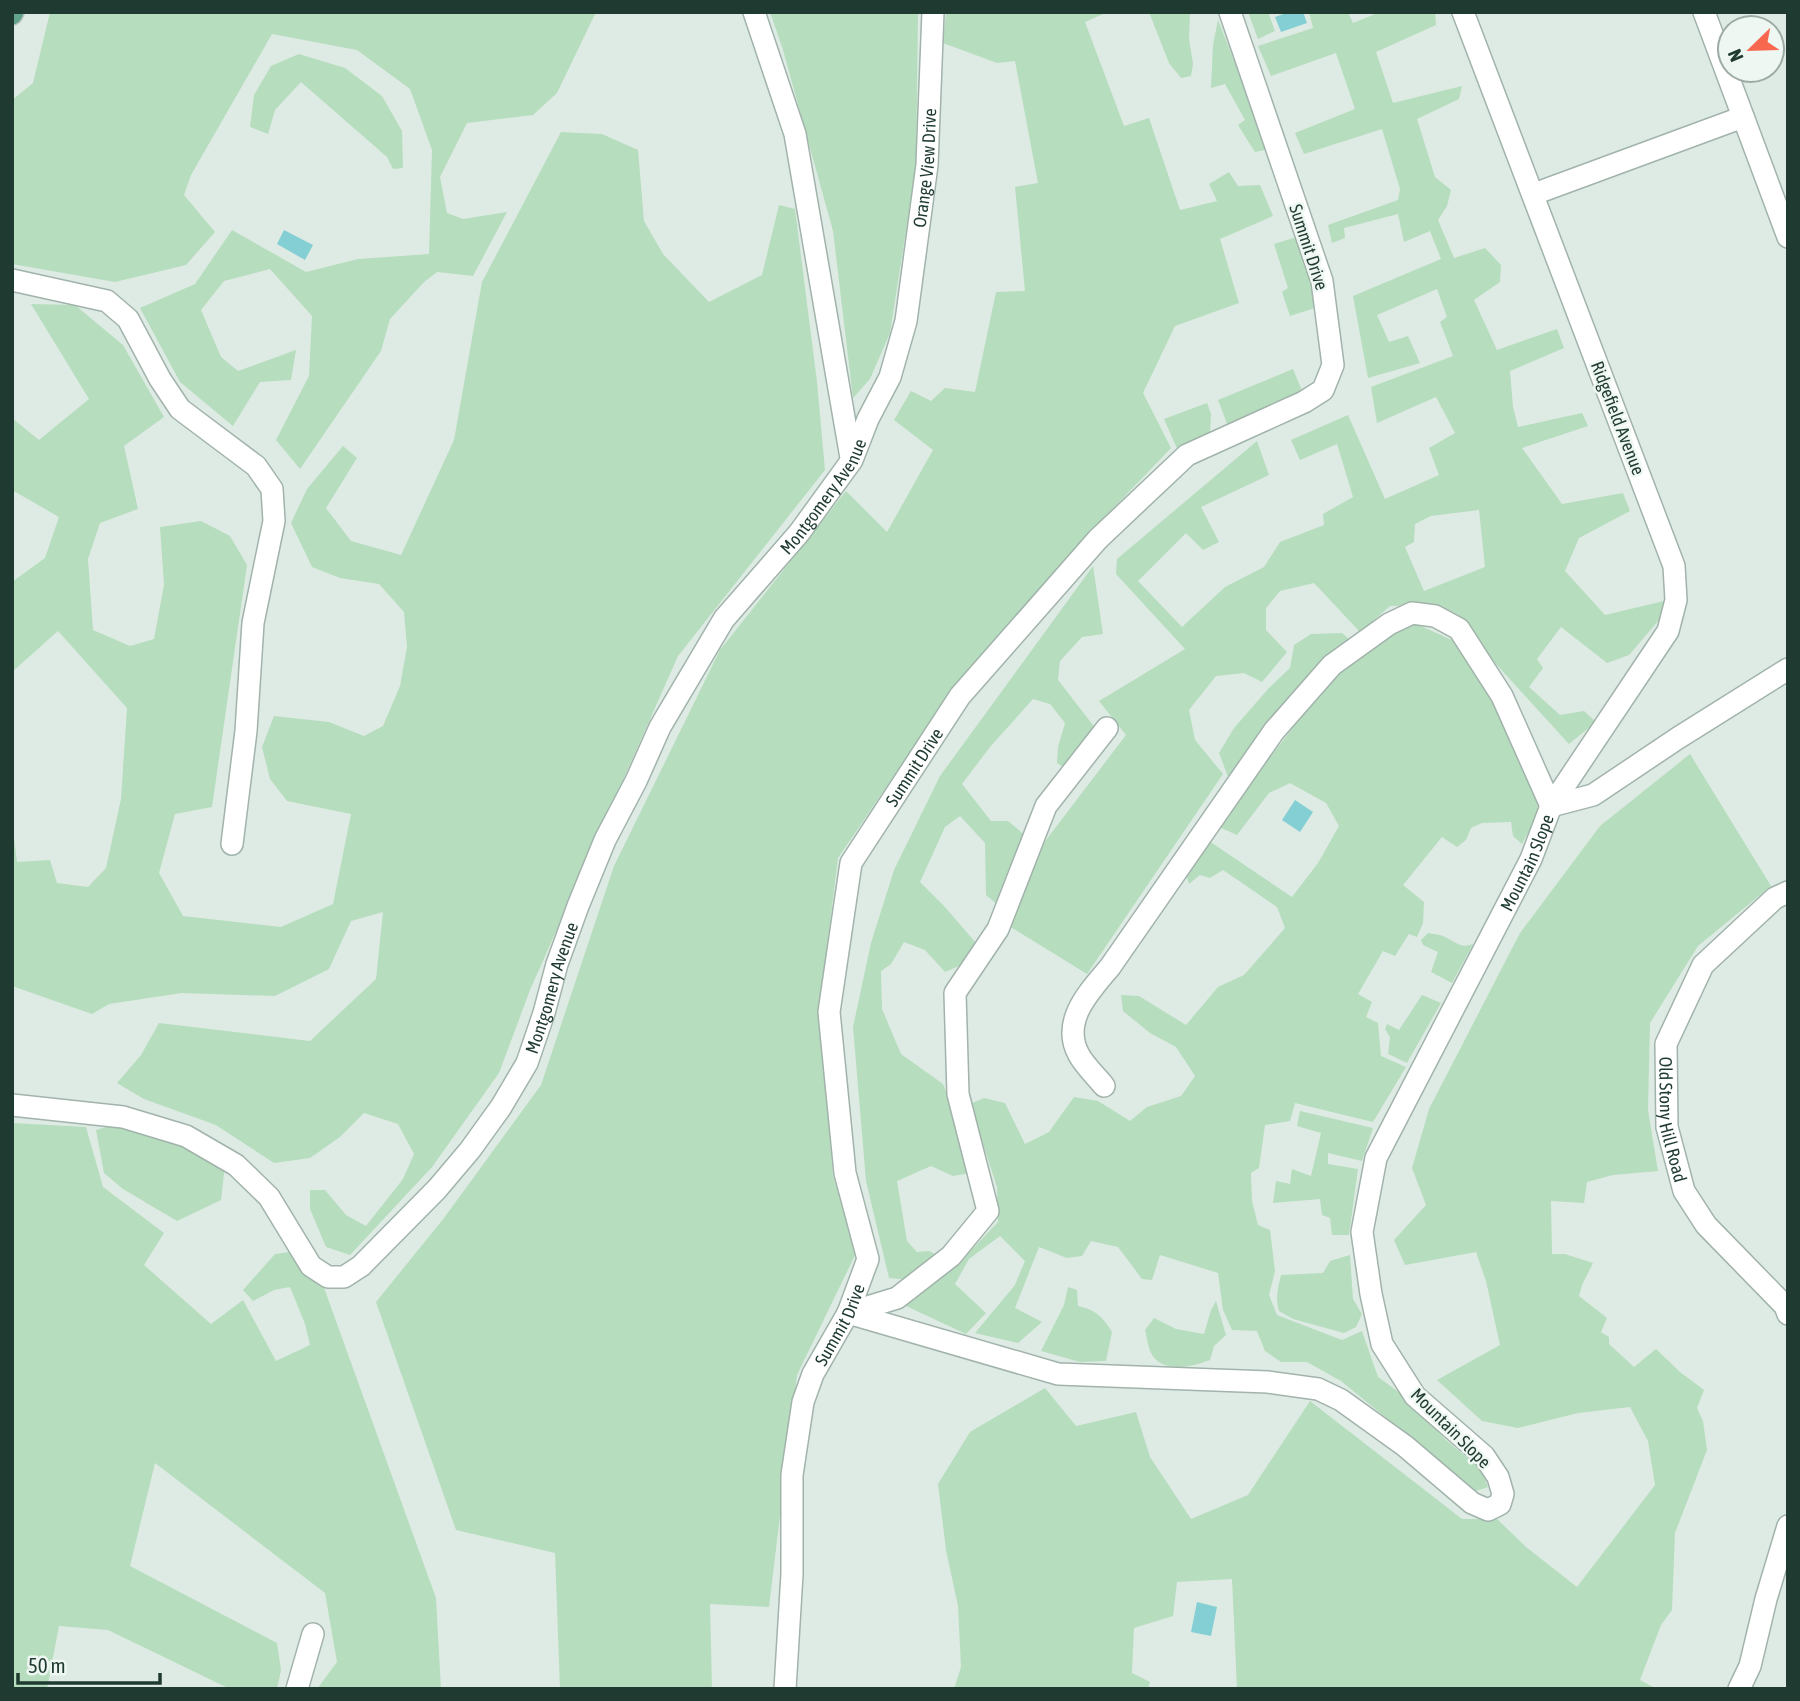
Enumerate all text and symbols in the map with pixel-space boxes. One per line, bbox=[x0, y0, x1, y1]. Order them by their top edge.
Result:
north arrow bbox=[1716, 14, 1786, 84]
text: N bbox=[1723, 46, 1748, 65]
street label: Orange View Drive bbox=[908, 108, 940, 229]
street label: Summit Drive bbox=[1285, 201, 1333, 293]
street label: Ridgefield Avenue bbox=[1587, 358, 1649, 478]
street label: Montgomery Avenue bbox=[775, 435, 870, 558]
street label: Summit Drive bbox=[881, 724, 947, 810]
street label: Mountain Slope bbox=[1495, 811, 1558, 914]
street label: Montgomery Avenue bbox=[521, 919, 582, 1056]
street label: Old Stony Hill Road bbox=[1656, 1057, 1692, 1184]
street label: Summit Drive bbox=[810, 1281, 868, 1369]
street label: Mountain Slope bbox=[1407, 1384, 1495, 1472]
scale bar bbox=[18, 1642, 159, 1686]
text: 50 m bbox=[28, 1653, 66, 1677]

